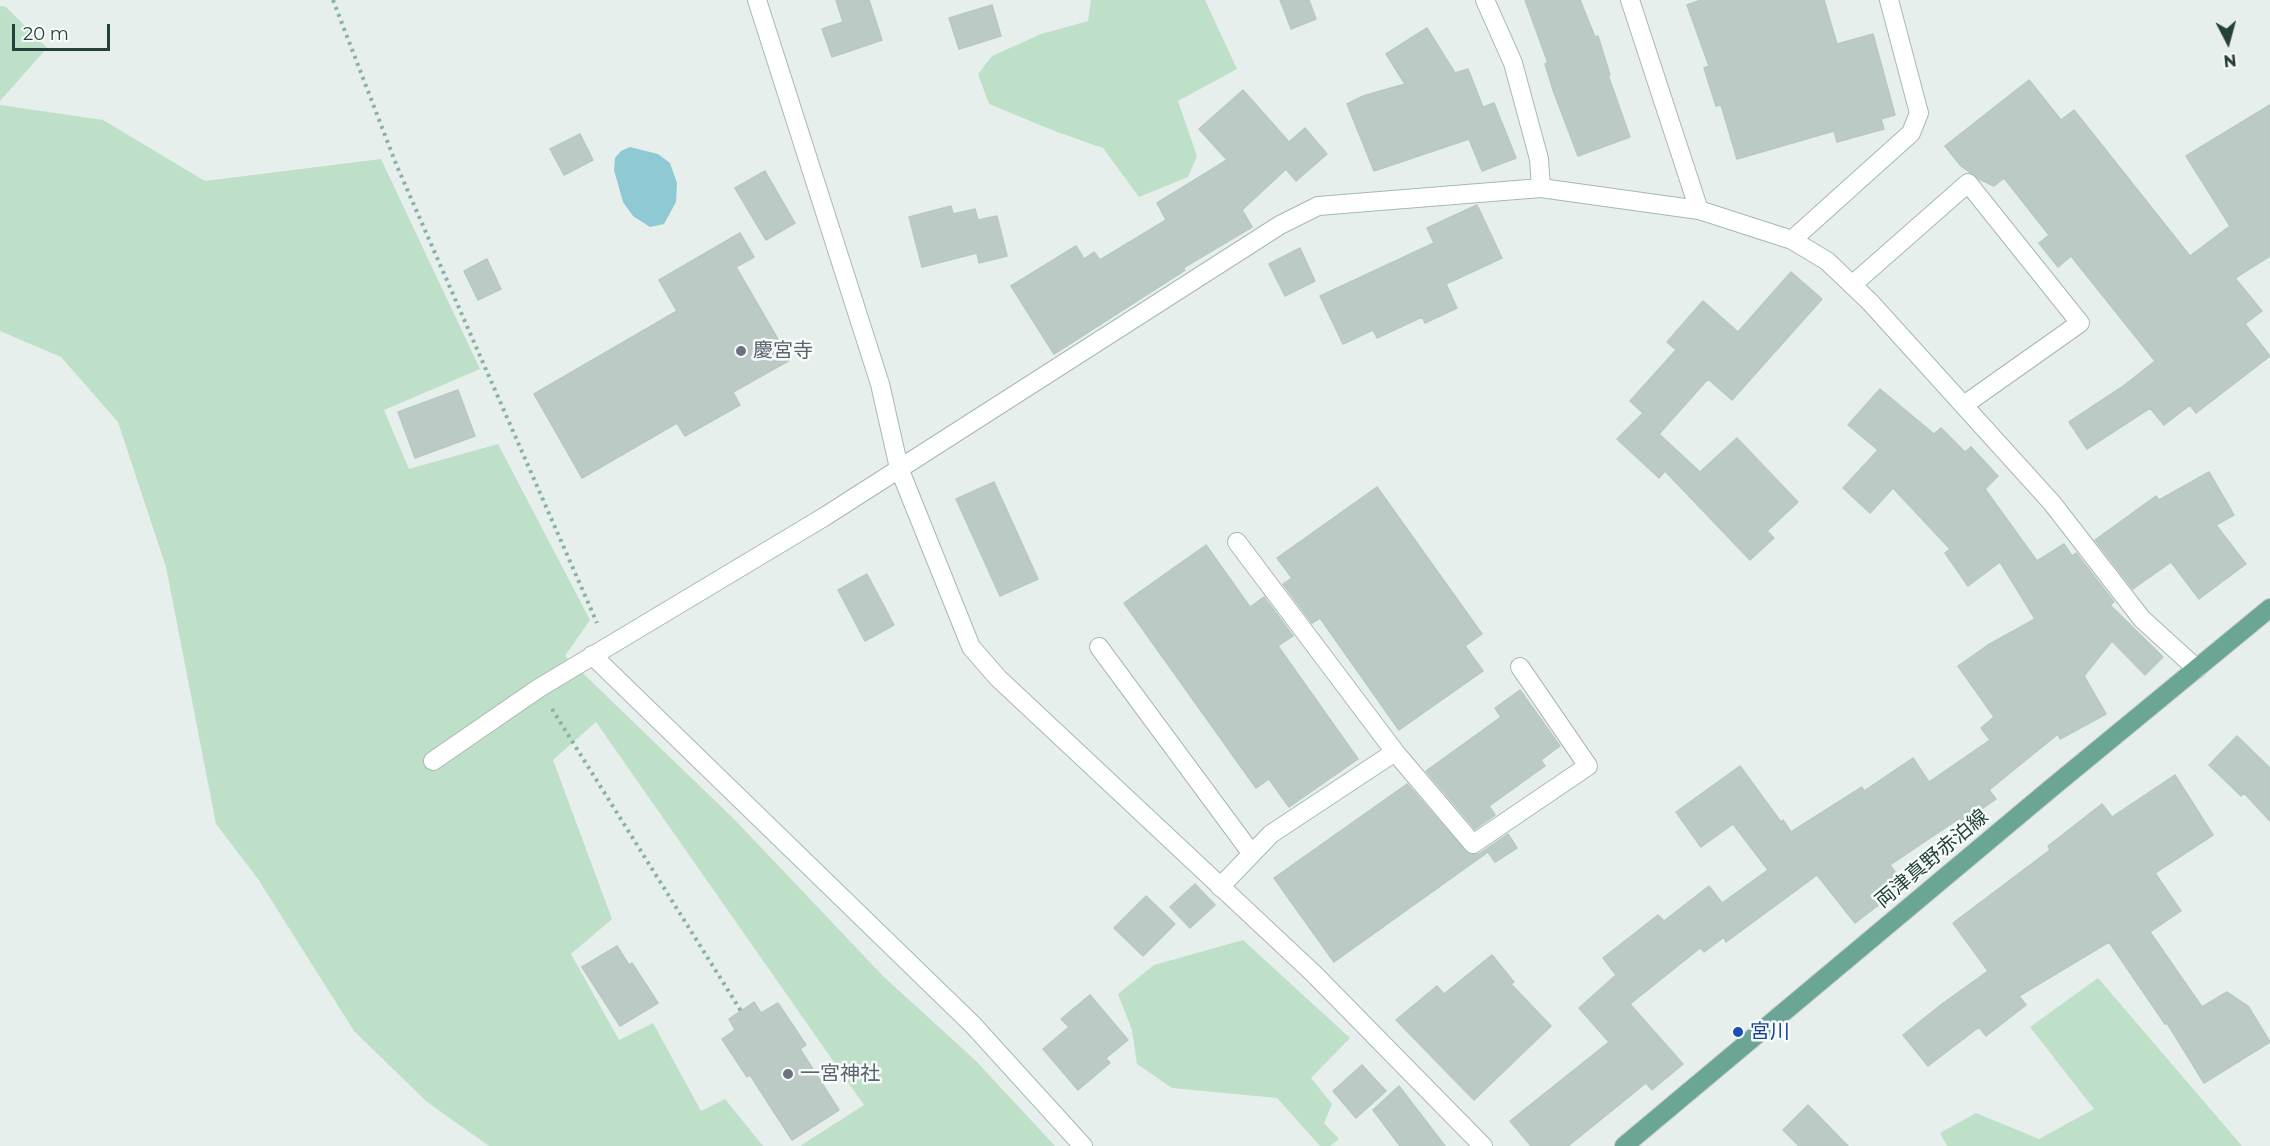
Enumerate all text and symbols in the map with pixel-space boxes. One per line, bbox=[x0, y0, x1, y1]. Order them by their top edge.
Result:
scale bar bbox=[15, 12, 112, 50]
north arrow bbox=[2198, 12, 2258, 72]
text: 20 m bbox=[23, 23, 69, 45]
text: N bbox=[2223, 50, 2237, 71]
place label: 慶宮寺 bbox=[753, 339, 813, 363]
marker: 慶宮寺 bbox=[734, 344, 748, 358]
street label: 両津真野赤泊線 bbox=[1871, 805, 1993, 913]
place label: 宮川 bbox=[1750, 1020, 1790, 1044]
marker: 宮川 bbox=[1731, 1025, 1745, 1039]
place label: 一宮神社 bbox=[800, 1062, 880, 1086]
marker: 一宮神社 bbox=[781, 1067, 795, 1081]

